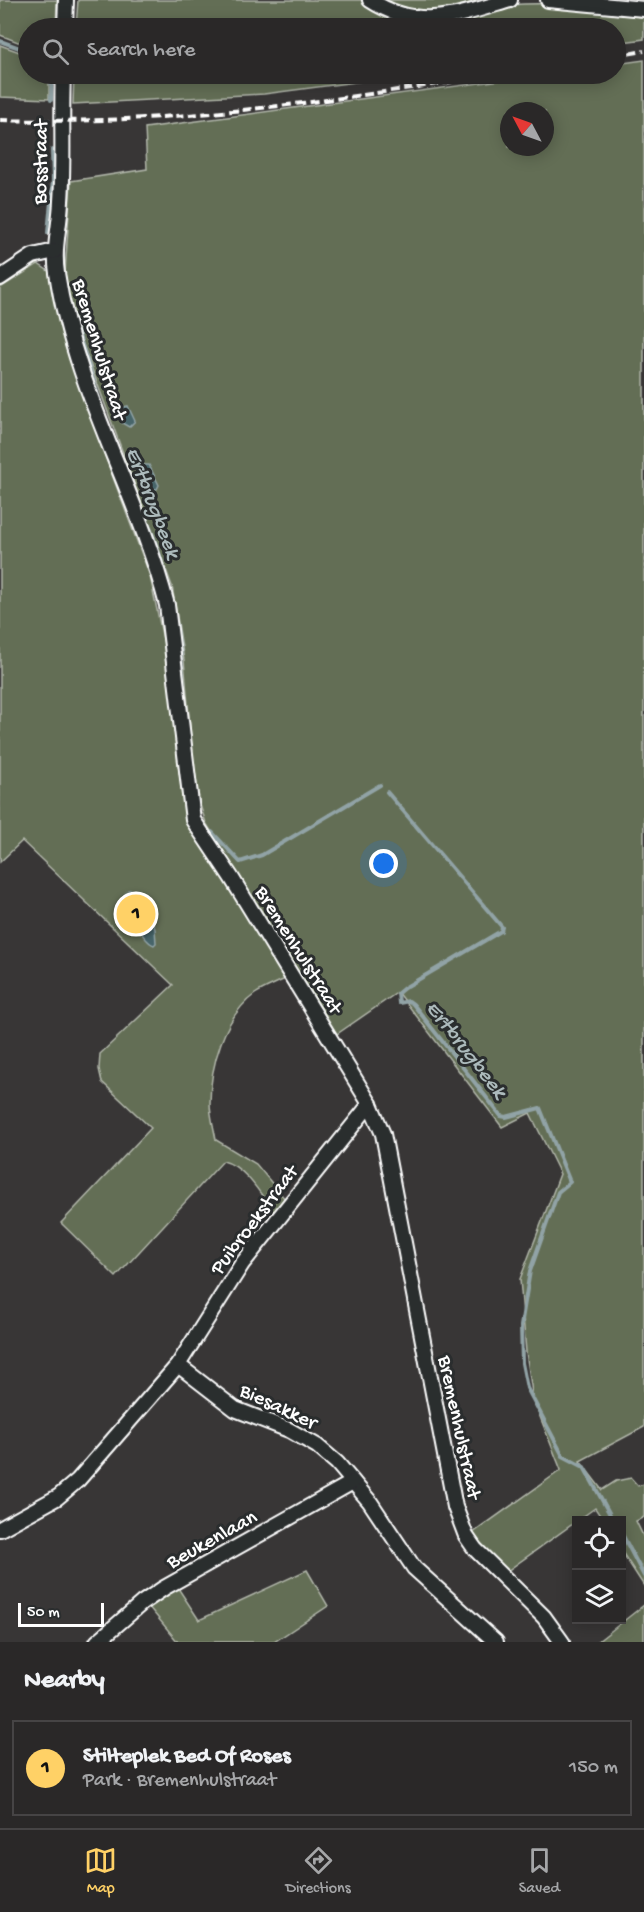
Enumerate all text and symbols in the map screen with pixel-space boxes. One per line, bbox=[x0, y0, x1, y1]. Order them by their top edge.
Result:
search box bbox=[18, 18, 626, 84]
icon: search bbox=[39, 35, 72, 68]
text: Search here bbox=[87, 38, 195, 64]
north arrow bbox=[500, 102, 554, 156]
street label: Bosstraat bbox=[29, 117, 56, 206]
street label: Bremenhulstraat bbox=[64, 276, 132, 426]
water label: Ertbrugbeek bbox=[118, 444, 185, 565]
your location bbox=[369, 849, 398, 878]
street label: Bremenhulstraat bbox=[247, 881, 348, 1021]
pin: 1 bbox=[116, 892, 156, 936]
water label: Ertbrugbeek bbox=[419, 996, 512, 1106]
street label: Puibroekstraat bbox=[206, 1159, 307, 1282]
street label: Bremenhulstraat bbox=[430, 1353, 485, 1504]
street label: Biesakker bbox=[234, 1379, 322, 1438]
street label: Beukenlaan bbox=[162, 1506, 262, 1577]
map controls bbox=[572, 1516, 626, 1624]
button: locate bbox=[572, 1516, 626, 1570]
button: layers bbox=[572, 1570, 626, 1624]
scale bar bbox=[18, 1600, 104, 1628]
text: 50 m bbox=[27, 1604, 60, 1623]
text: Nearby bbox=[24, 1666, 105, 1697]
text: Stilteplek Bed Of Roses bbox=[83, 1744, 291, 1770]
text: 1 bbox=[41, 1757, 50, 1780]
text: 150 m bbox=[569, 1757, 618, 1780]
text: Park · Bremenhulstraat bbox=[83, 1770, 276, 1793]
tab: Map bbox=[84, 1844, 117, 1899]
tab: Directions bbox=[285, 1844, 351, 1899]
tab: Saved bbox=[519, 1844, 560, 1899]

